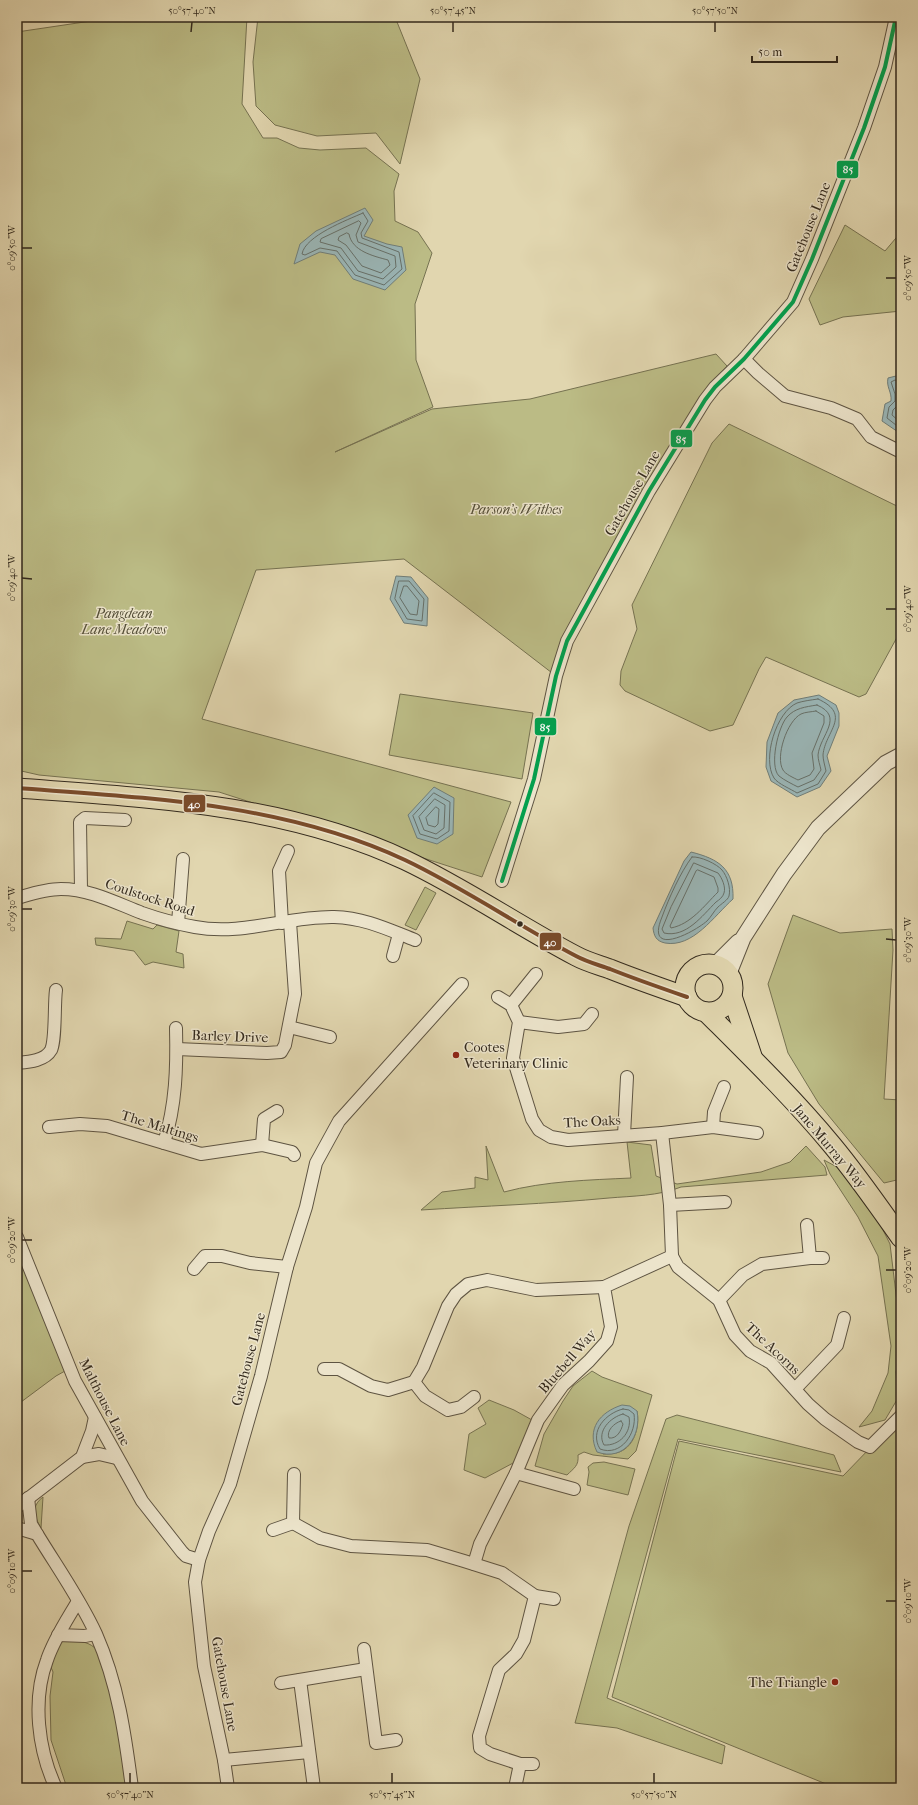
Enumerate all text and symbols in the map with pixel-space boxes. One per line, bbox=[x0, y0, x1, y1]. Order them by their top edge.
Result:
text: 50°57'40"N bbox=[168, 5, 216, 17]
text: 50°57'45"N bbox=[430, 5, 477, 17]
text: 50°57'50"N bbox=[692, 5, 738, 17]
scale bar bbox=[752, 38, 837, 64]
text: 50 m bbox=[758, 45, 782, 59]
line badge: 85 bbox=[836, 160, 859, 179]
text: 85 bbox=[843, 163, 853, 176]
street label: Gatehouse Lane bbox=[783, 179, 834, 275]
text: 0°09'50"W bbox=[6, 224, 18, 271]
text: 0°09'50"W bbox=[902, 254, 914, 301]
line badge: 85 bbox=[670, 429, 693, 448]
text: 85 bbox=[676, 433, 686, 446]
street label: Gatehouse Lane bbox=[601, 447, 664, 539]
park label: Parson's Withes bbox=[469, 501, 563, 518]
text: 0°09'40"W bbox=[6, 553, 18, 602]
text: 0°09'40"W bbox=[902, 584, 914, 633]
park label: Pangdean Lane Meadows bbox=[80, 605, 167, 638]
line badge: 85 bbox=[534, 717, 557, 736]
text: 85 bbox=[540, 721, 550, 734]
line badge: 40 bbox=[183, 794, 206, 813]
text: 40 bbox=[187, 798, 200, 811]
street label: Coulstock Road bbox=[103, 875, 197, 920]
text: 0°09'30"W bbox=[6, 885, 18, 932]
text: 0°09'30"W bbox=[902, 916, 914, 963]
unlabelled marker bbox=[515, 919, 525, 929]
line badge: 40 bbox=[539, 932, 562, 951]
text: 40 bbox=[543, 936, 556, 949]
street label: Barley Drive bbox=[191, 1027, 269, 1046]
place label: Cootes Veterinary Clinic bbox=[463, 1039, 568, 1072]
marker: Cootes Veterinary Clinic bbox=[451, 1050, 461, 1060]
street label: Jane Murray Way bbox=[789, 1100, 870, 1192]
street label: The Maltings bbox=[119, 1107, 201, 1146]
street label: The Oaks bbox=[563, 1112, 621, 1131]
text: 0°09'20"W bbox=[6, 1216, 18, 1263]
text: 0°09'20"W bbox=[902, 1246, 914, 1293]
street label: Gatehouse Lane bbox=[228, 1311, 269, 1408]
street label: The Acorns bbox=[742, 1319, 804, 1378]
street label: Bluebell Way bbox=[535, 1325, 600, 1397]
street label: Malthouse Lane bbox=[75, 1356, 134, 1449]
text: 0°09'10"W bbox=[6, 1547, 18, 1593]
text: 0°09'10"W bbox=[902, 1577, 914, 1623]
street label: Gatehouse Lane bbox=[208, 1635, 241, 1733]
place label: The Triangle bbox=[748, 1674, 827, 1691]
marker: The Triangle bbox=[830, 1677, 840, 1687]
text: 50°57'40"N bbox=[106, 1789, 154, 1801]
text: 50°57'45"N bbox=[369, 1789, 416, 1801]
text: 50°57'50"N bbox=[631, 1789, 677, 1801]

